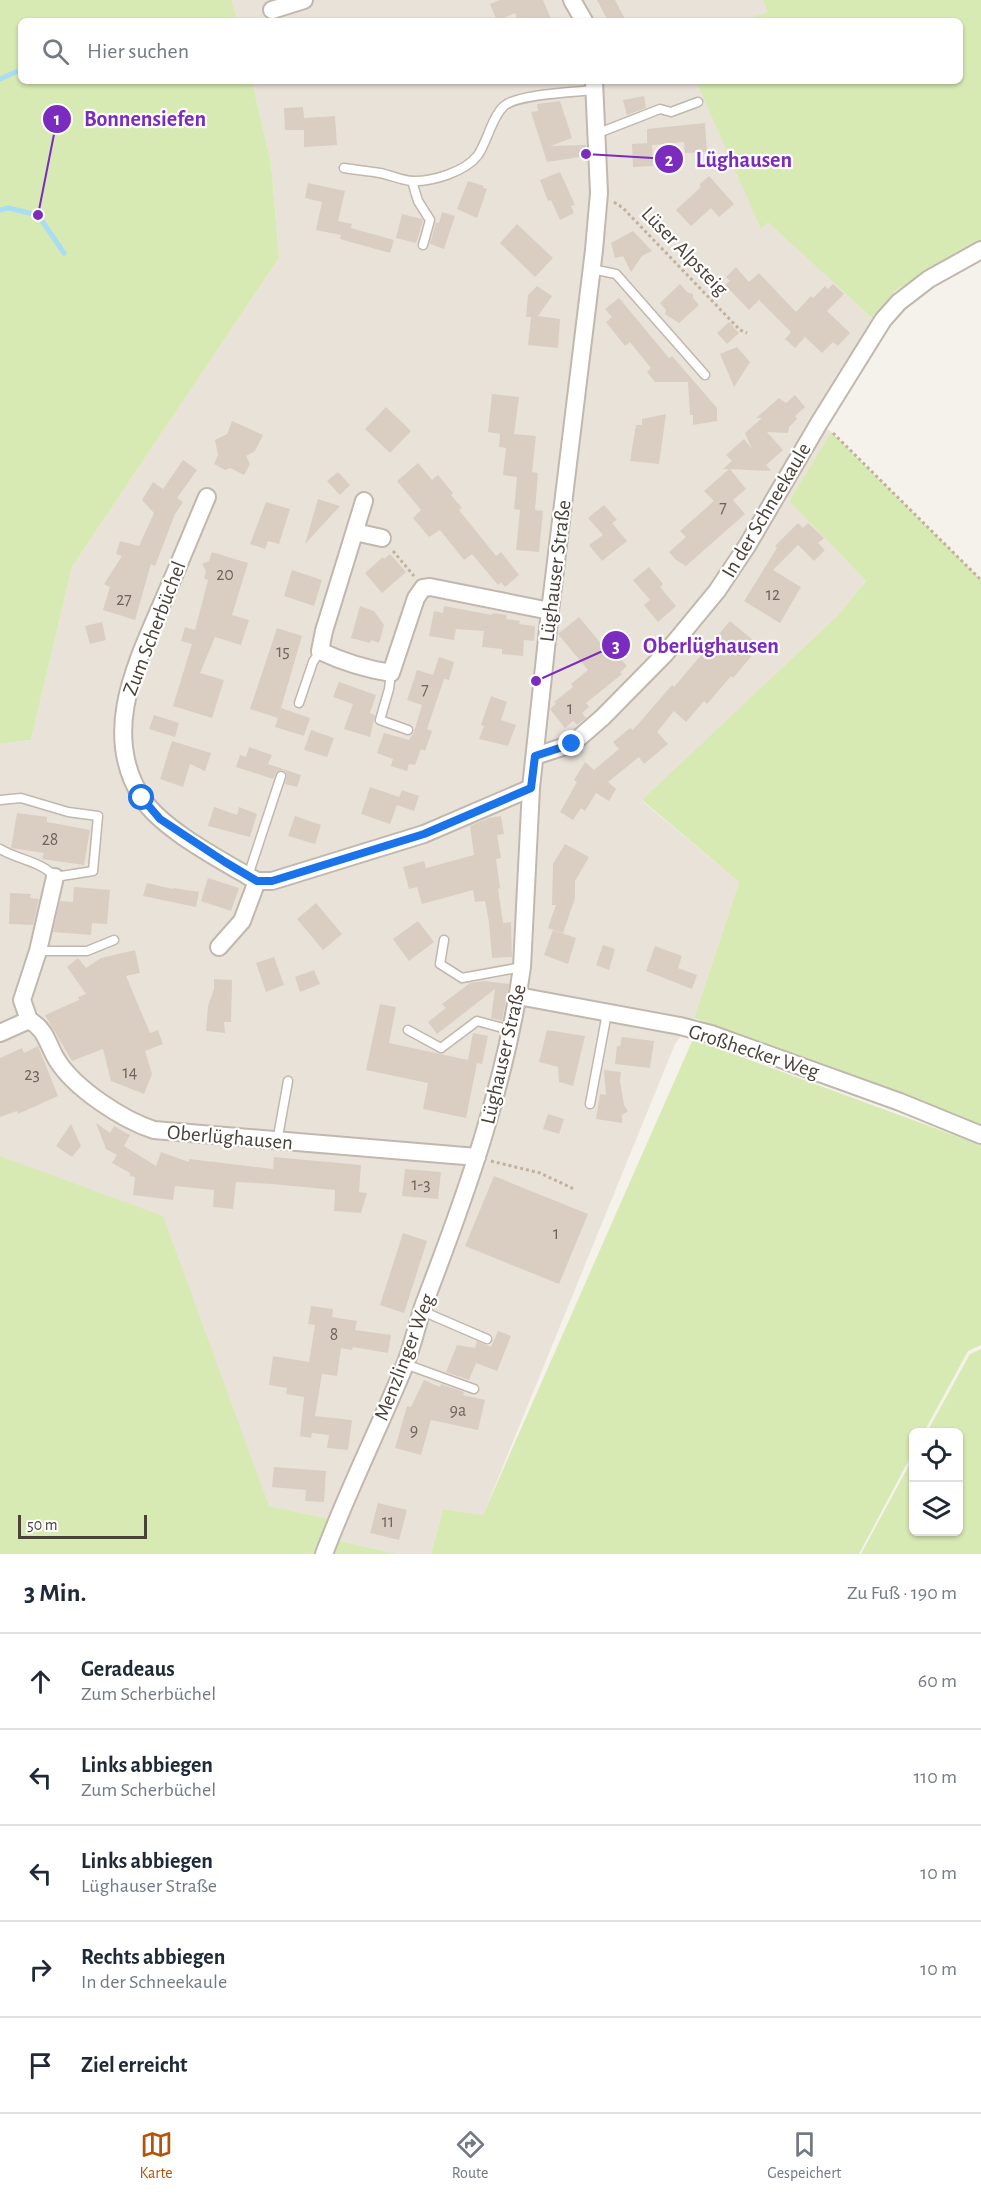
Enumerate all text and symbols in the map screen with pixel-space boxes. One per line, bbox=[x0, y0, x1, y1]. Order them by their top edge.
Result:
search box bbox=[18, 18, 963, 84]
icon: search bbox=[39, 35, 72, 68]
text: Hier suchen bbox=[87, 40, 189, 62]
callout: Bonnensiefen bbox=[42, 99, 218, 139]
text: Bonnensiefen bbox=[84, 108, 206, 130]
text: 1 bbox=[54, 111, 60, 129]
callout: Lüghausen bbox=[654, 139, 804, 179]
text: Lüghausen bbox=[696, 149, 792, 171]
text: 2 bbox=[665, 152, 674, 170]
street label: Lüser Alpsteig bbox=[637, 203, 732, 300]
street label: In der Schneekaule bbox=[718, 439, 815, 581]
street label: Lüghauser Straße bbox=[536, 499, 575, 643]
house number: 7 bbox=[719, 499, 727, 517]
street label: Zum Scherbüchel bbox=[119, 558, 190, 698]
house number: 20 bbox=[216, 566, 234, 584]
house number: 12 bbox=[766, 586, 780, 604]
house number: 27 bbox=[116, 591, 132, 609]
callout: Oberlüghausen bbox=[601, 625, 791, 665]
text: Oberlüghausen bbox=[643, 635, 779, 657]
text: 3 bbox=[612, 638, 620, 656]
house number: 15 bbox=[276, 643, 290, 661]
house number: 7 bbox=[421, 681, 429, 699]
house number: 1 bbox=[567, 700, 573, 718]
route end bbox=[558, 730, 584, 756]
route start bbox=[128, 784, 154, 810]
house number: 28 bbox=[42, 831, 58, 849]
street label: Lüghauser Straße bbox=[477, 982, 530, 1126]
street label: Großhecker Weg bbox=[686, 1020, 823, 1083]
house number: 14 bbox=[123, 1064, 138, 1082]
house number: 23 bbox=[24, 1066, 40, 1084]
street label: Oberlüghausen bbox=[166, 1122, 294, 1153]
house number: 1-3 bbox=[411, 1176, 431, 1194]
house number: 1 bbox=[553, 1225, 559, 1243]
street label: Menzlinger Weg bbox=[371, 1290, 439, 1424]
house number: 8 bbox=[330, 1326, 338, 1344]
house number: 9a bbox=[450, 1402, 466, 1420]
house number: 9 bbox=[410, 1422, 418, 1440]
map controls bbox=[909, 1428, 963, 1536]
button: locate bbox=[909, 1428, 963, 1482]
button: layers bbox=[909, 1482, 963, 1536]
scale bar bbox=[18, 1512, 147, 1540]
house number: 11 bbox=[382, 1513, 394, 1531]
text: 50 m bbox=[27, 1517, 58, 1533]
text: 3 Min. bbox=[24, 1580, 86, 1606]
text: Zu Fuß · 190 m bbox=[847, 1583, 957, 1603]
text: Geradeaus bbox=[81, 1658, 175, 1680]
icon: ahead bbox=[24, 1665, 57, 1698]
text: 60 m bbox=[918, 1671, 957, 1691]
text: Zum Scherbüchel bbox=[81, 1684, 216, 1704]
text: Links abbiegen bbox=[81, 1754, 213, 1776]
icon: left bbox=[24, 1761, 57, 1794]
text: 110 m bbox=[913, 1767, 957, 1787]
text: Zum Scherbüchel bbox=[81, 1780, 216, 1800]
text: Links abbiegen bbox=[81, 1850, 213, 1872]
icon: left bbox=[24, 1857, 57, 1890]
text: 10 m bbox=[920, 1863, 957, 1883]
text: Lüghauser Straße bbox=[81, 1876, 217, 1896]
text: Rechts abbiegen bbox=[81, 1946, 225, 1968]
icon: right bbox=[24, 1953, 57, 1986]
text: 10 m bbox=[920, 1959, 957, 1979]
text: In der Schneekaule bbox=[81, 1972, 227, 1992]
icon: arrive bbox=[24, 2049, 57, 2082]
text: Ziel erreicht bbox=[81, 2054, 188, 2076]
tab: Karte bbox=[140, 2128, 173, 2183]
tab: Route bbox=[452, 2128, 488, 2183]
tab: Gespeichert bbox=[767, 2128, 841, 2183]

